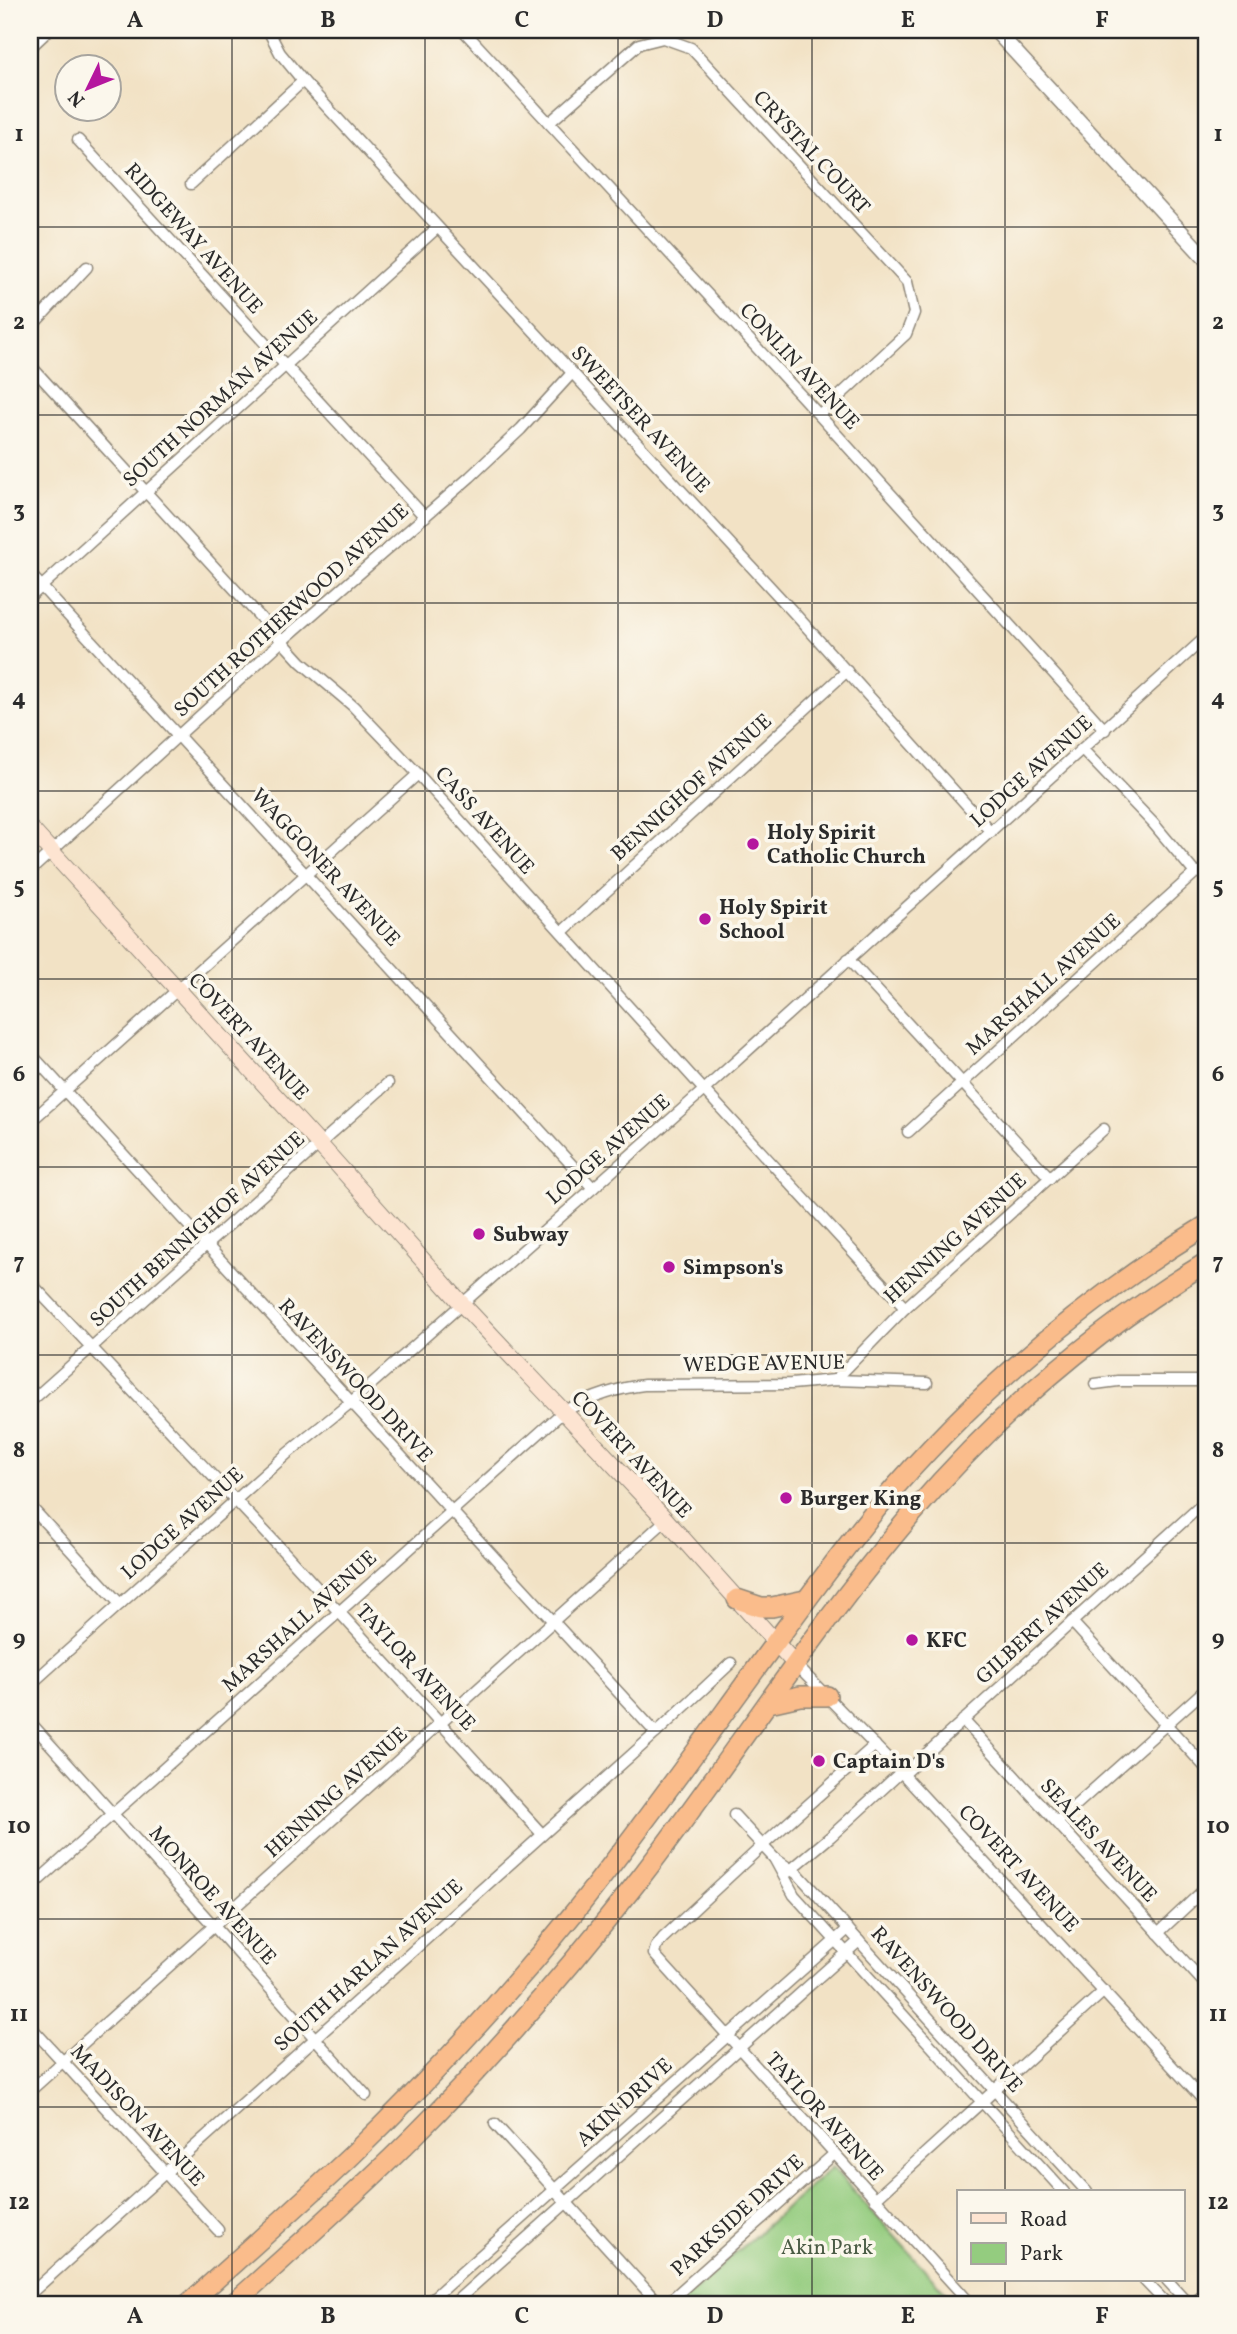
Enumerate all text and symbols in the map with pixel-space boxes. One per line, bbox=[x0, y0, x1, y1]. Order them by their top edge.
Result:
text: A bbox=[127, 5, 143, 37]
text: B bbox=[320, 5, 336, 37]
text: C bbox=[515, 5, 529, 37]
text: D bbox=[707, 5, 724, 37]
text: E bbox=[901, 5, 915, 37]
text: F bbox=[1095, 5, 1109, 37]
north arrow bbox=[52, 52, 122, 122]
text: N bbox=[63, 84, 91, 112]
street label: CRYSTAL COURT bbox=[746, 85, 876, 221]
text: 1 bbox=[14, 119, 24, 151]
text: 1 bbox=[1213, 119, 1223, 151]
street label: RIDGEWAY AVENUE bbox=[117, 157, 269, 321]
street label: CONLIN AVENUE bbox=[732, 297, 866, 437]
street label: SOUTH NORMAN AVENUE bbox=[117, 304, 325, 495]
text: 2 bbox=[13, 307, 25, 339]
text: 2 bbox=[1212, 307, 1224, 339]
street label: SWEETSER AVENUE bbox=[564, 340, 716, 500]
text: 3 bbox=[13, 495, 25, 527]
text: 3 bbox=[1212, 495, 1224, 527]
street label: SOUTH ROTHERWOOD AVENUE bbox=[168, 497, 416, 725]
text: 4 bbox=[12, 683, 26, 715]
text: 4 bbox=[1211, 683, 1225, 715]
street label: BENNIGHOF AVENUE bbox=[605, 708, 779, 868]
street label: LODGE AVENUE bbox=[964, 709, 1100, 835]
street label: CASS AVENUE bbox=[427, 761, 540, 881]
street label: WAGGONER AVENUE bbox=[244, 782, 406, 954]
place label: Holy Spirit Catholic Church bbox=[767, 819, 926, 872]
marker: Holy Spirit Catholic Church bbox=[745, 836, 761, 852]
text: 5 bbox=[13, 871, 25, 903]
text: 5 bbox=[1212, 871, 1224, 903]
place label: Holy Spirit School bbox=[719, 894, 828, 947]
street label: MARSHALL AVENUE bbox=[960, 908, 1128, 1063]
marker: Holy Spirit School bbox=[697, 911, 713, 927]
street label: COVERT AVENUE bbox=[181, 967, 315, 1107]
text: 6 bbox=[13, 1059, 25, 1091]
text: 6 bbox=[1212, 1059, 1224, 1091]
street label: LODGE AVENUE bbox=[541, 1088, 677, 1212]
street label: SOUTH BENNIGHOF AVENUE bbox=[84, 1125, 312, 1335]
street label: HENNING AVENUE bbox=[878, 1167, 1034, 1311]
place label: Subway bbox=[493, 1221, 569, 1250]
marker: Subway bbox=[471, 1226, 487, 1242]
text: 7 bbox=[14, 1247, 25, 1279]
text: 7 bbox=[1213, 1247, 1224, 1279]
place label: Simpson's bbox=[683, 1254, 784, 1283]
marker: Simpson's bbox=[661, 1259, 677, 1275]
street label: RAVENSWOOD DRIVE bbox=[271, 1293, 439, 1470]
street label: WEDGE AVENUE bbox=[683, 1349, 845, 1380]
street label: COVERT AVENUE bbox=[564, 1385, 698, 1525]
text: 8 bbox=[13, 1435, 25, 1467]
text: 8 bbox=[1212, 1435, 1224, 1467]
street label: LODGE AVENUE bbox=[115, 1461, 251, 1587]
place label: Burger King bbox=[800, 1485, 921, 1514]
marker: Burger King bbox=[778, 1490, 794, 1506]
street label: MARSHALL AVENUE bbox=[216, 1545, 384, 1700]
street label: GILBERT AVENUE bbox=[970, 1556, 1116, 1692]
street label: TAYLOR AVENUE bbox=[348, 1598, 481, 1738]
text: 9 bbox=[13, 1623, 25, 1655]
text: 9 bbox=[1212, 1623, 1224, 1655]
place label: KFC bbox=[926, 1627, 967, 1656]
marker: KFC bbox=[904, 1632, 920, 1648]
street label: HENNING AVENUE bbox=[259, 1721, 415, 1865]
place label: Captain D's bbox=[833, 1748, 945, 1777]
marker: Captain D's bbox=[811, 1753, 827, 1769]
street label: SEALES AVENUE bbox=[1033, 1773, 1163, 1909]
street label: COVERT AVENUE bbox=[951, 1799, 1085, 1939]
text: 10 bbox=[7, 1811, 31, 1843]
text: 10 bbox=[1206, 1811, 1230, 1843]
street label: MONROE AVENUE bbox=[142, 1820, 282, 1972]
street label: SOUTH HARLAN AVENUE bbox=[268, 1873, 470, 2059]
street label: RAVENSWOOD DRIVE bbox=[863, 1920, 1029, 2100]
text: 11 bbox=[10, 1999, 28, 2031]
text: 11 bbox=[1209, 1999, 1227, 2031]
street label: MADISON AVENUE bbox=[63, 2039, 211, 2194]
street label: TAYLOR AVENUE bbox=[758, 2046, 889, 2188]
street label: AKIN DRIVE bbox=[571, 2052, 679, 2154]
street label: PARKSIDE DRIVE bbox=[665, 2149, 811, 2284]
text: 12 bbox=[8, 2187, 30, 2219]
text: 12 bbox=[1207, 2187, 1229, 2219]
legend bbox=[957, 2190, 1184, 2282]
text: Road bbox=[1020, 2206, 1067, 2235]
park label: Akin Park bbox=[781, 2234, 874, 2263]
text: Park bbox=[1020, 2240, 1063, 2269]
text: A bbox=[127, 2301, 143, 2333]
text: B bbox=[320, 2301, 336, 2333]
text: C bbox=[515, 2301, 529, 2333]
text: D bbox=[707, 2301, 724, 2333]
text: E bbox=[901, 2301, 915, 2333]
text: F bbox=[1095, 2301, 1109, 2333]

